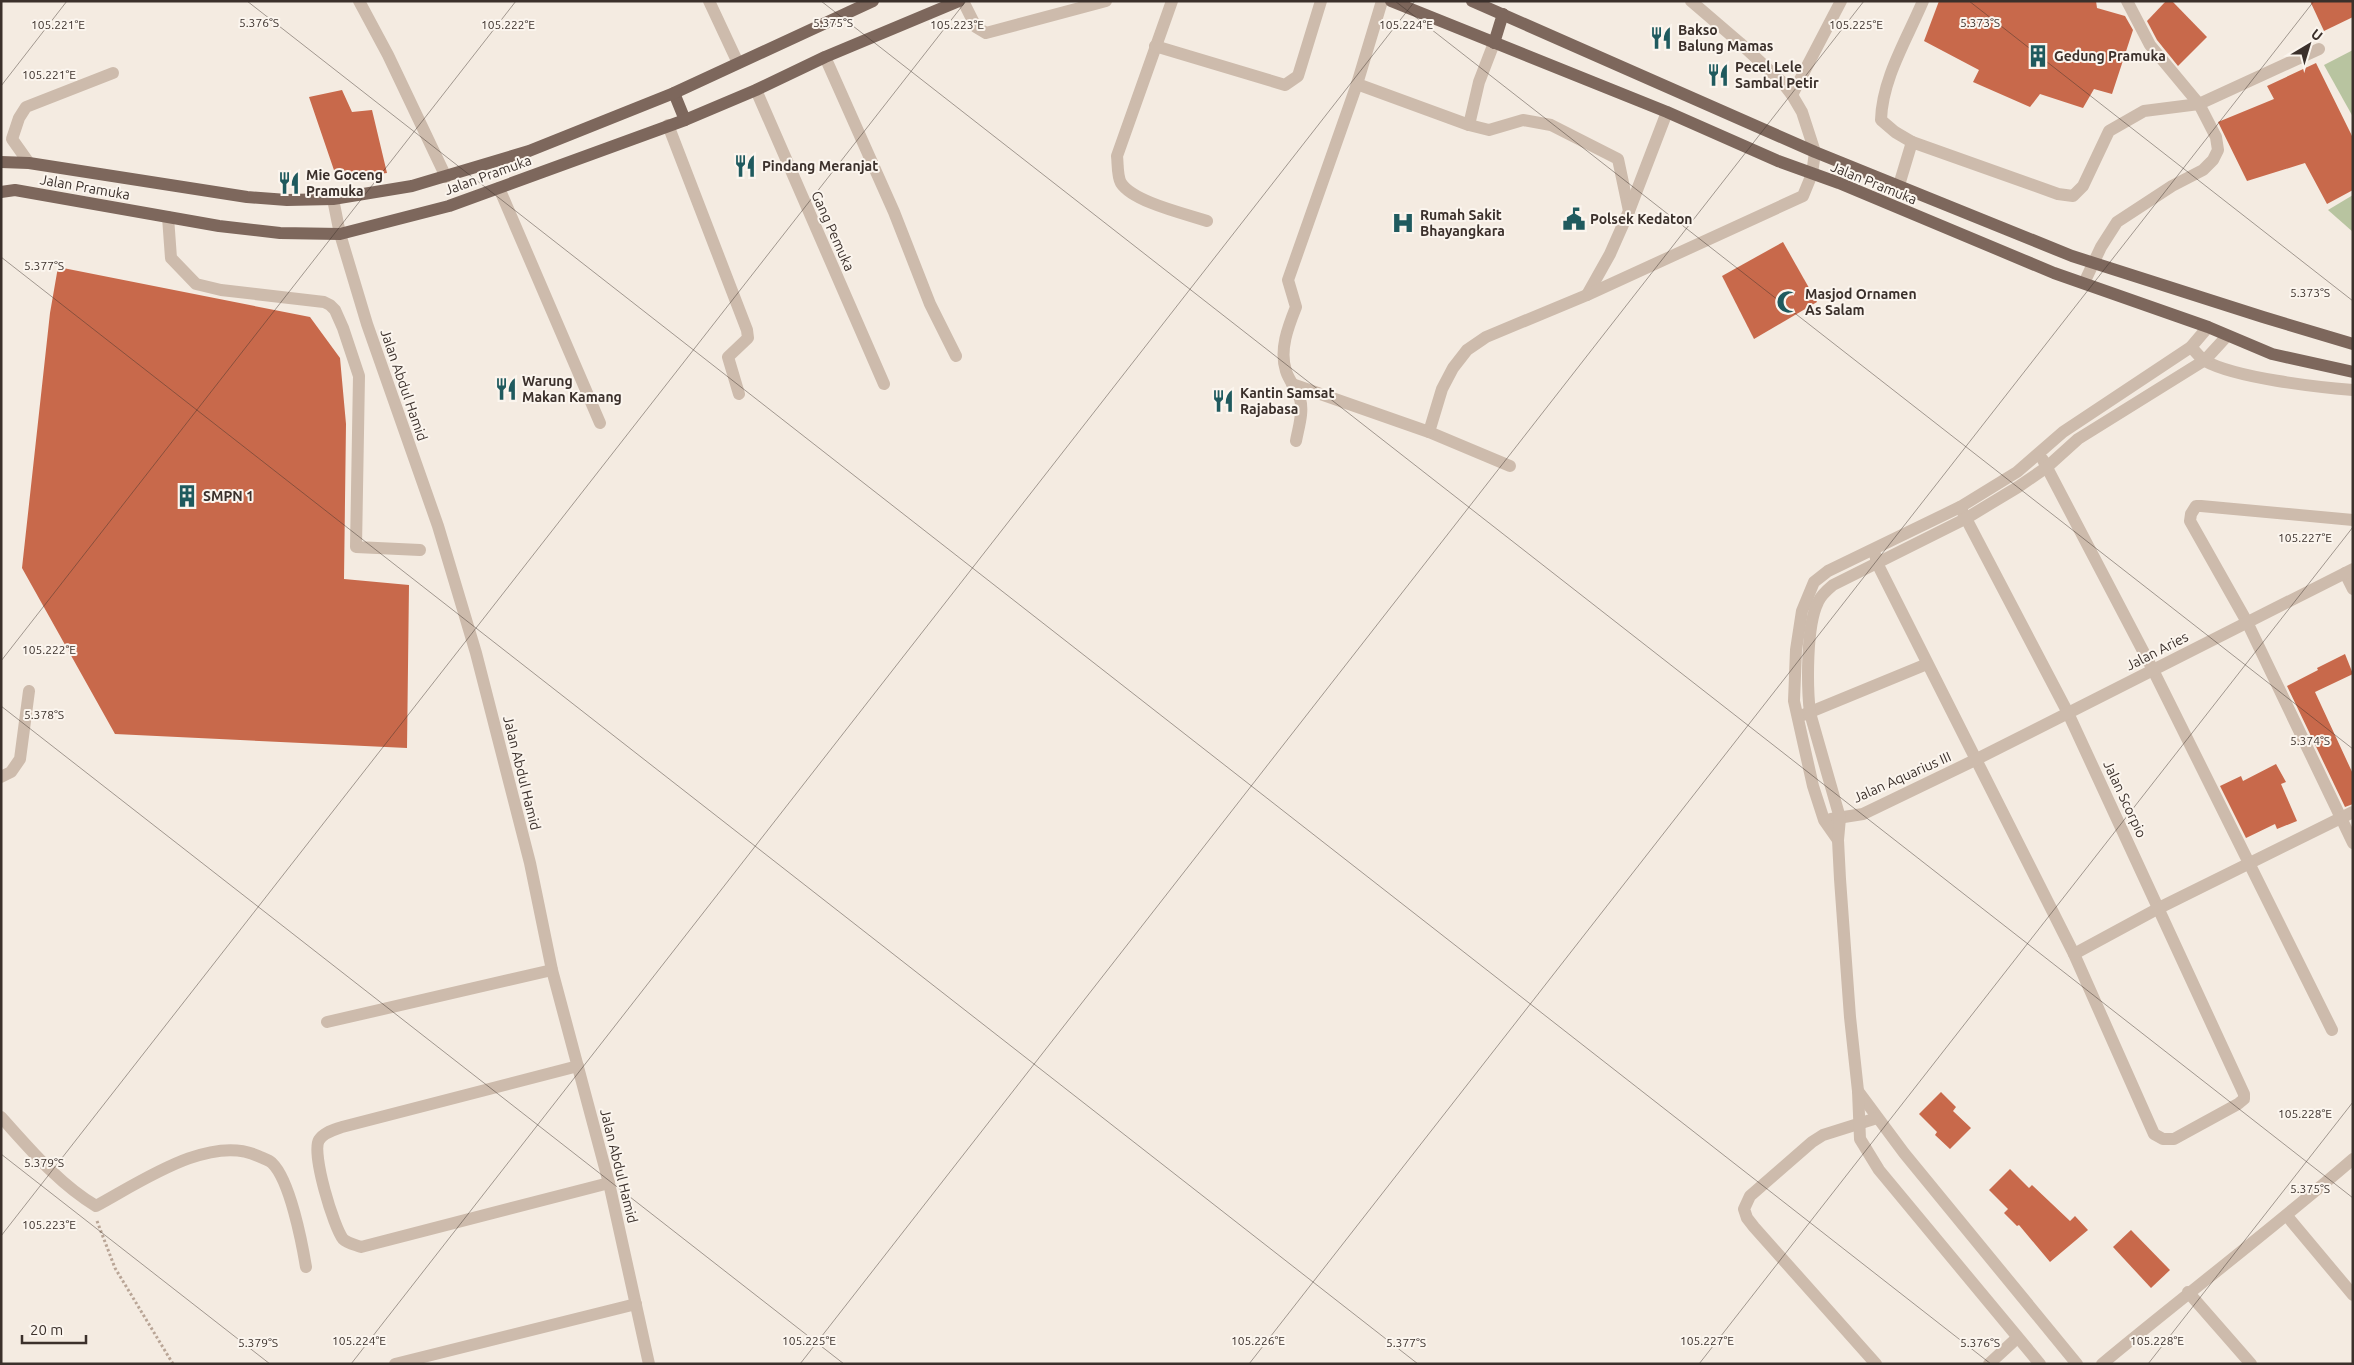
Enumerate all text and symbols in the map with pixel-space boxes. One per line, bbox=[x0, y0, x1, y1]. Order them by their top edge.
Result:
text: 5.376°S bbox=[239, 16, 279, 29]
text: 5.375°S bbox=[813, 16, 853, 29]
text: 5.373°S bbox=[1960, 16, 2000, 29]
text: 105.221°E bbox=[31, 18, 85, 31]
text: 105.222°E bbox=[481, 18, 535, 31]
text: 105.223°E bbox=[930, 18, 984, 31]
text: 105.224°E bbox=[1379, 18, 1433, 31]
text: 105.225°E bbox=[1829, 18, 1883, 31]
north arrow bbox=[2284, 20, 2334, 70]
place label: Bakso Balung Mamas bbox=[1678, 22, 1774, 54]
restaurant icon: Bakso Balung Mamas bbox=[1648, 25, 1674, 51]
text: U bbox=[2308, 25, 2326, 44]
building icon: Gedung Pramuka bbox=[2025, 43, 2051, 69]
place label: Gedung Pramuka bbox=[2054, 48, 2166, 64]
place label: Pecel Lele Sambal Petir bbox=[1735, 59, 1819, 91]
restaurant icon: Pecel Lele Sambal Petir bbox=[1705, 62, 1731, 88]
text: 105.221°E bbox=[22, 68, 76, 81]
street label: Jalan Pramuka bbox=[442, 152, 534, 198]
restaurant icon: Pindang Meranjat bbox=[732, 153, 758, 179]
place label: Pindang Meranjat bbox=[762, 158, 878, 174]
street label: Jalan Pramuka bbox=[1829, 158, 1919, 208]
place label: Mie Goceng Pramuka bbox=[306, 167, 383, 199]
restaurant icon: Mie Goceng Pramuka bbox=[276, 170, 302, 196]
street label: Jalan Pramuka bbox=[39, 171, 131, 203]
street label: Gang Pemuka bbox=[808, 189, 858, 273]
public building icon: Polsek Kedaton bbox=[1561, 206, 1587, 232]
place label: Rumah Sakit Bhayangkara bbox=[1420, 207, 1505, 239]
hospital icon: Rumah Sakit Bhayangkara bbox=[1390, 210, 1416, 236]
place label: Polsek Kedaton bbox=[1590, 211, 1693, 227]
text: 5.377°S bbox=[24, 259, 64, 272]
place label: Masjod Ornamen As Salam bbox=[1805, 286, 1917, 318]
text: 5.373°S bbox=[2290, 286, 2330, 299]
mosque icon: Masjod Ornamen As Salam bbox=[1775, 289, 1801, 315]
street label: Jalan Abdul Hamid bbox=[377, 327, 431, 443]
place label: Warung Makan Kamang bbox=[522, 373, 622, 405]
restaurant icon: Warung Makan Kamang bbox=[493, 376, 519, 402]
place label: Kantin Samsat Rajabasa bbox=[1240, 385, 1334, 417]
restaurant icon: Kantin Samsat Rajabasa bbox=[1210, 388, 1236, 414]
building icon: SMPN 1 bbox=[174, 483, 200, 509]
place label: SMPN 1 bbox=[203, 488, 254, 504]
text: 105.227°E bbox=[2278, 531, 2332, 544]
street label: Jalan Aries bbox=[2123, 628, 2191, 674]
text: 105.222°E bbox=[22, 643, 76, 656]
text: 5.378°S bbox=[24, 708, 64, 721]
street label: Jalan Abdul Hamid bbox=[500, 714, 544, 832]
text: 5.374°S bbox=[2290, 734, 2330, 747]
street label: Jalan Aquarius III bbox=[1851, 748, 1953, 806]
street label: Jalan Scorpio bbox=[2100, 758, 2150, 840]
street label: Jalan Abdul Hamid bbox=[597, 1107, 641, 1225]
text: 105.228°E bbox=[2278, 1107, 2332, 1120]
text: 5.379°S bbox=[24, 1156, 64, 1169]
text: 5.375°S bbox=[2290, 1182, 2330, 1195]
text: 105.223°E bbox=[22, 1218, 76, 1231]
scale bar bbox=[22, 1312, 86, 1344]
text: 20 m bbox=[30, 1321, 63, 1338]
text: 105.224°E bbox=[332, 1334, 386, 1347]
text: 105.225°E bbox=[782, 1334, 836, 1347]
text: 105.226°E bbox=[1231, 1334, 1285, 1347]
text: 105.227°E bbox=[1680, 1334, 1734, 1347]
text: 105.228°E bbox=[2130, 1334, 2184, 1347]
text: 5.379°S bbox=[238, 1336, 278, 1349]
text: 5.377°S bbox=[1386, 1336, 1426, 1349]
text: 5.376°S bbox=[1960, 1336, 2000, 1349]

